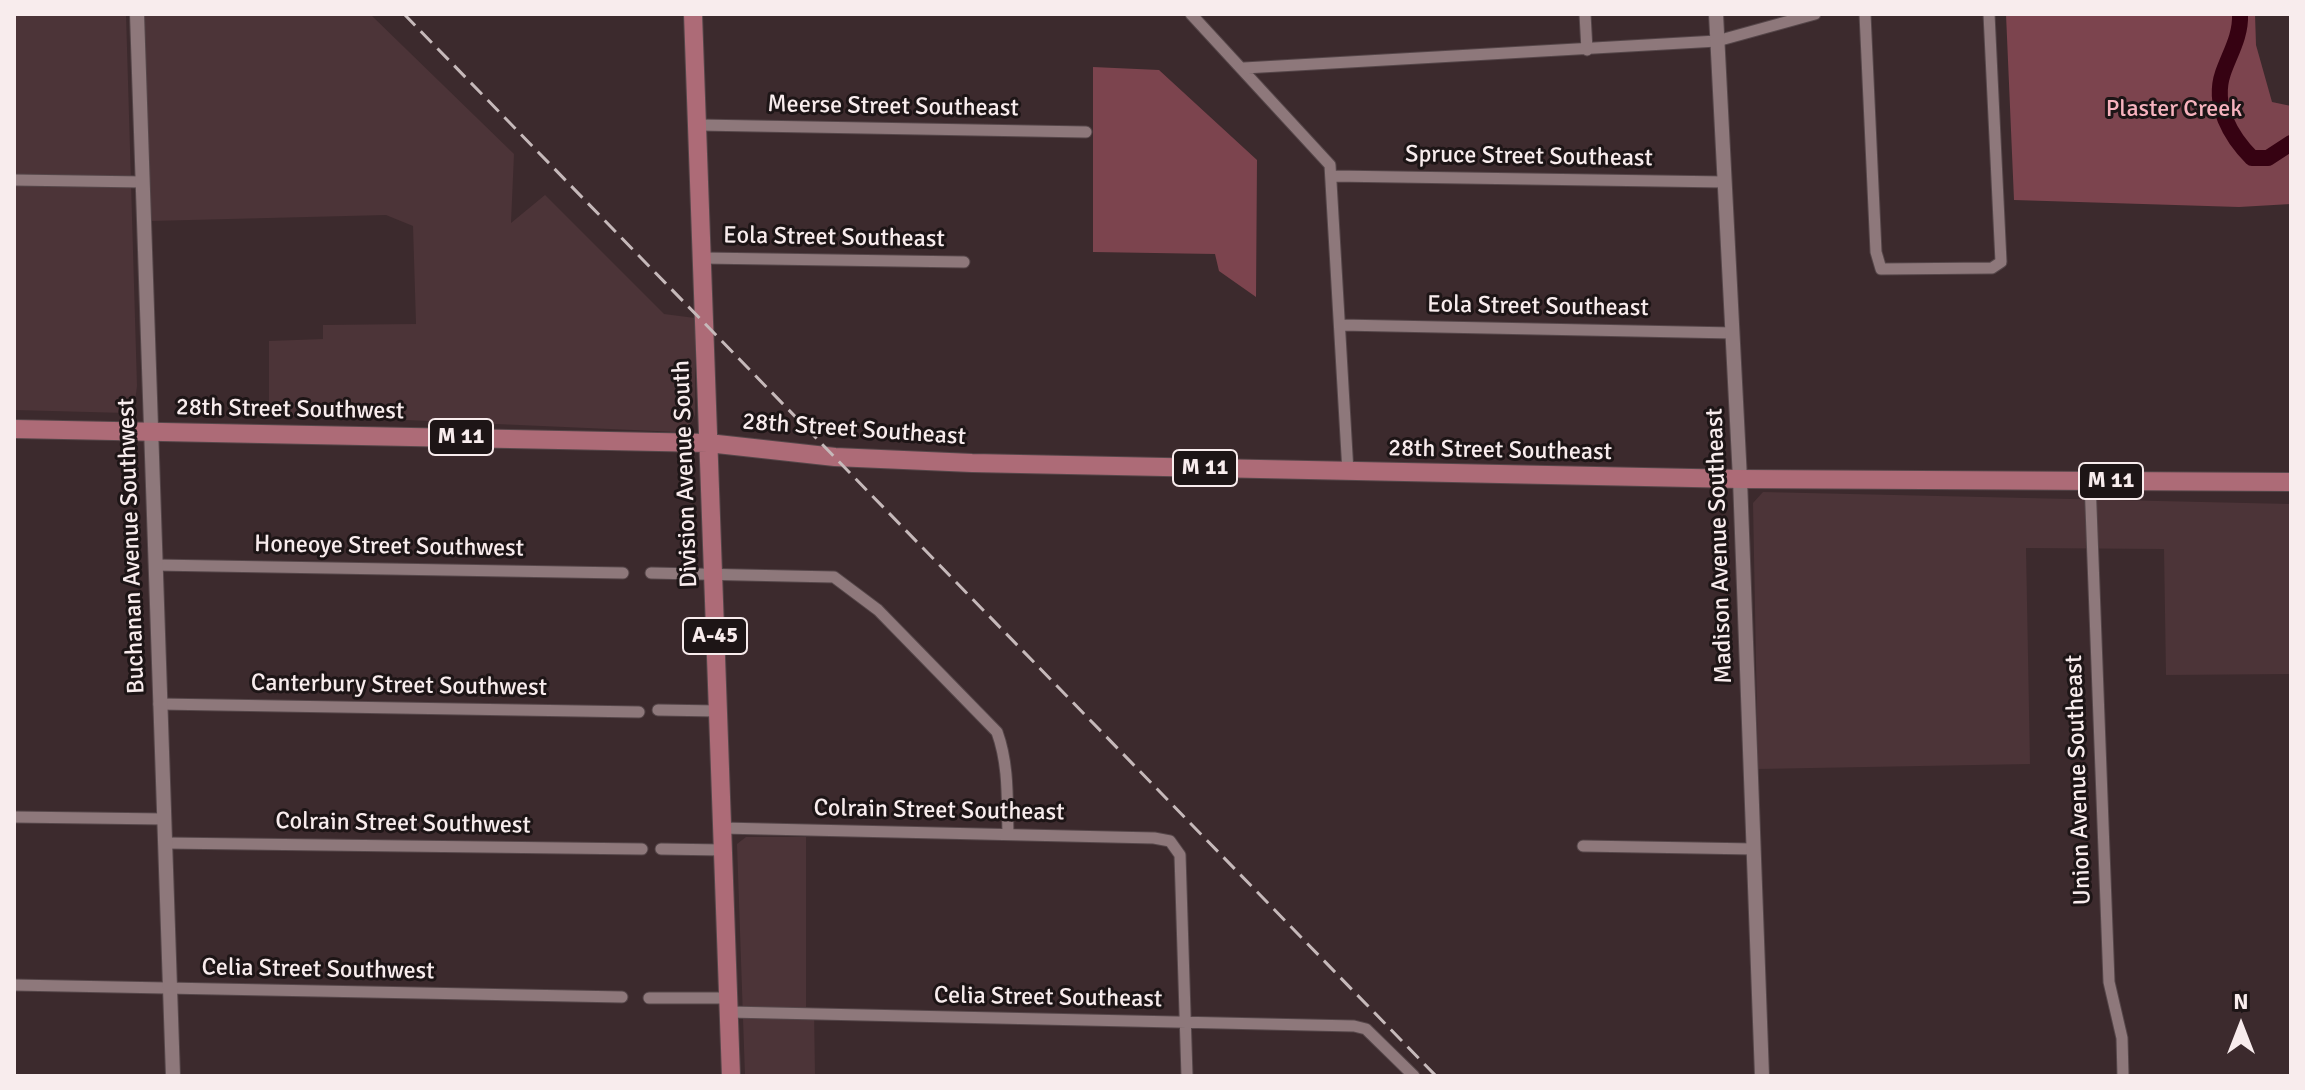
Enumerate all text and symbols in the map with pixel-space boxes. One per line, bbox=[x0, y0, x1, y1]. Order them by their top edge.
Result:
street label: Meerse Street Southeast bbox=[767, 90, 1019, 124]
park label: Plaster Creek bbox=[2106, 96, 2242, 124]
street label: Spruce Street Southeast bbox=[1405, 140, 1653, 174]
street label: Eola Street Southeast bbox=[723, 222, 945, 254]
street label: Eola Street Southeast bbox=[1427, 291, 1649, 323]
street label: Division Avenue South bbox=[668, 360, 704, 588]
street label: 28th Street Southwest bbox=[176, 394, 404, 426]
street label: Buchanan Avenue Southwest bbox=[112, 398, 152, 694]
street label: 28th Street Southeast bbox=[741, 408, 967, 452]
street label: Madison Avenue Southeast bbox=[1701, 408, 1739, 684]
road number: M 11 bbox=[429, 419, 493, 455]
street label: 28th Street Southeast bbox=[1388, 435, 1612, 467]
road number: M 11 bbox=[1173, 450, 1237, 486]
road number: M 11 bbox=[2079, 463, 2143, 499]
street label: Honeoye Street Southwest bbox=[254, 530, 524, 564]
road number: A-45 bbox=[683, 618, 747, 654]
street label: Union Avenue Southeast bbox=[2060, 654, 2098, 906]
street label: Canterbury Street Southwest bbox=[251, 669, 547, 703]
street label: Colrain Street Southeast bbox=[813, 794, 1065, 828]
street label: Colrain Street Southwest bbox=[275, 807, 531, 841]
street label: Celia Street Southwest bbox=[201, 954, 435, 986]
street label: Celia Street Southeast bbox=[934, 982, 1162, 1014]
north arrow bbox=[2201, 986, 2281, 1066]
text: N bbox=[2233, 988, 2249, 1015]

